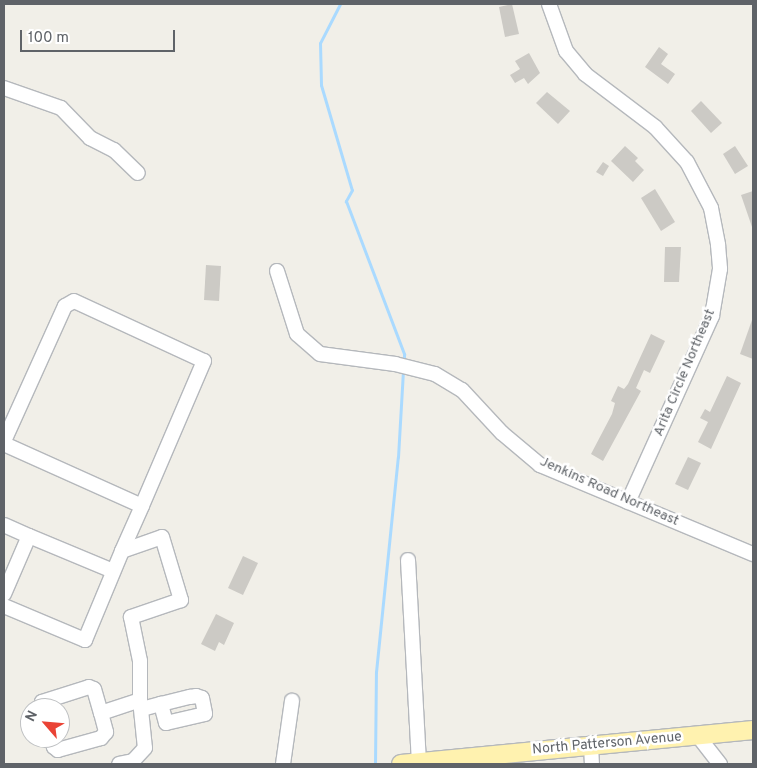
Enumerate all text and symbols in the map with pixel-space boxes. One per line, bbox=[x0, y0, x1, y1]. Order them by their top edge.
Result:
scale bar bbox=[22, 20, 178, 52]
text: 100 m bbox=[28, 29, 69, 48]
street label: Arita Circle Northeast bbox=[651, 307, 719, 439]
street label: Jenkins Road Northeast bbox=[537, 454, 681, 530]
north arrow bbox=[20, 698, 70, 748]
text: N bbox=[22, 708, 42, 725]
street label: North Patterson Avenue bbox=[531, 729, 683, 759]

